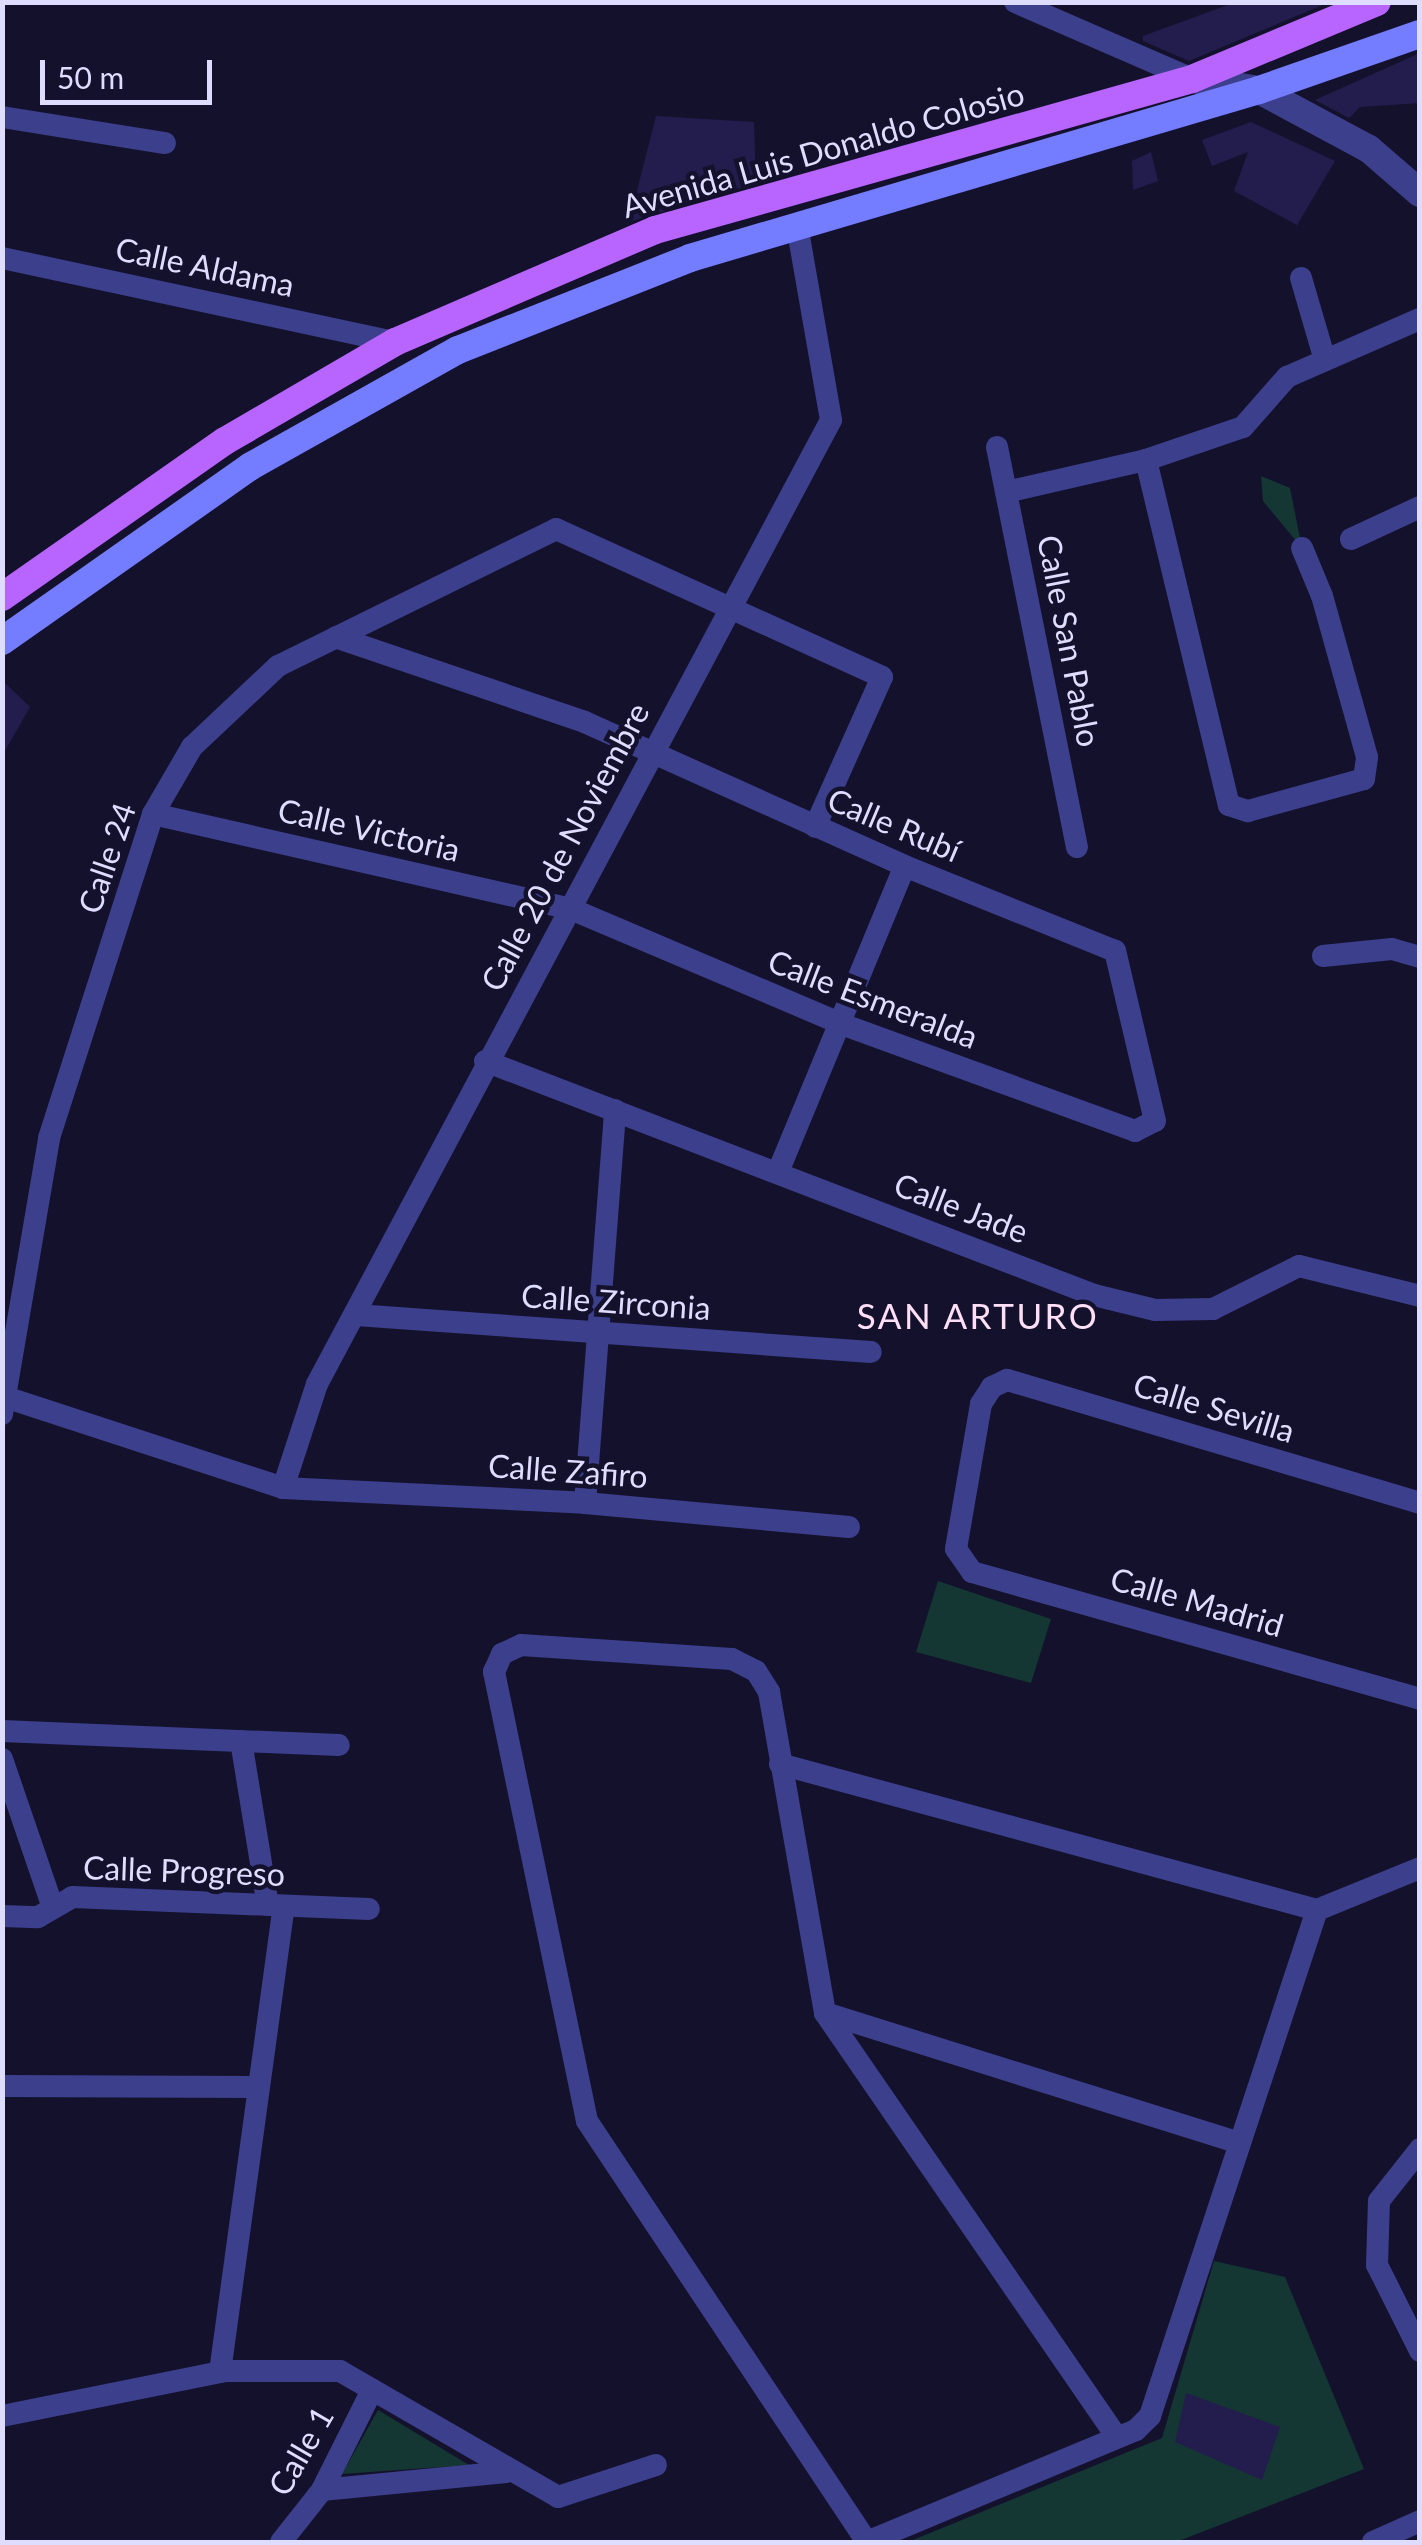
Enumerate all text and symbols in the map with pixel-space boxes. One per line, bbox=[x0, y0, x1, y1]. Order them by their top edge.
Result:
scale bar bbox=[45, 40, 218, 102]
text: 50 m bbox=[57, 59, 124, 95]
street label: Avenida Luis Donaldo Colosio bbox=[618, 74, 1028, 226]
street label: Calle Aldama bbox=[112, 229, 298, 305]
street label: Calle San Pablo bbox=[1030, 532, 1108, 750]
street label: Calle 20 de Noviembre bbox=[473, 696, 657, 998]
street label: Calle Rubí bbox=[822, 780, 966, 870]
street label: Calle Victoria bbox=[274, 790, 464, 870]
street label: Calle 24 bbox=[70, 798, 144, 918]
street label: Calle Esmeralda bbox=[763, 941, 983, 1057]
street label: Calle Jade bbox=[888, 1165, 1034, 1251]
street label: Calle Zirconia bbox=[520, 1276, 712, 1328]
district label: SAN ARTURO bbox=[856, 1294, 1100, 1336]
street label: Calle Sevilla bbox=[1129, 1365, 1299, 1451]
street label: Calle Zafiro bbox=[487, 1446, 649, 1496]
street label: Calle Madrid bbox=[1106, 1559, 1288, 1645]
street label: Calle Progreso bbox=[82, 1848, 286, 1894]
street label: Calle 1 bbox=[260, 2400, 342, 2502]

